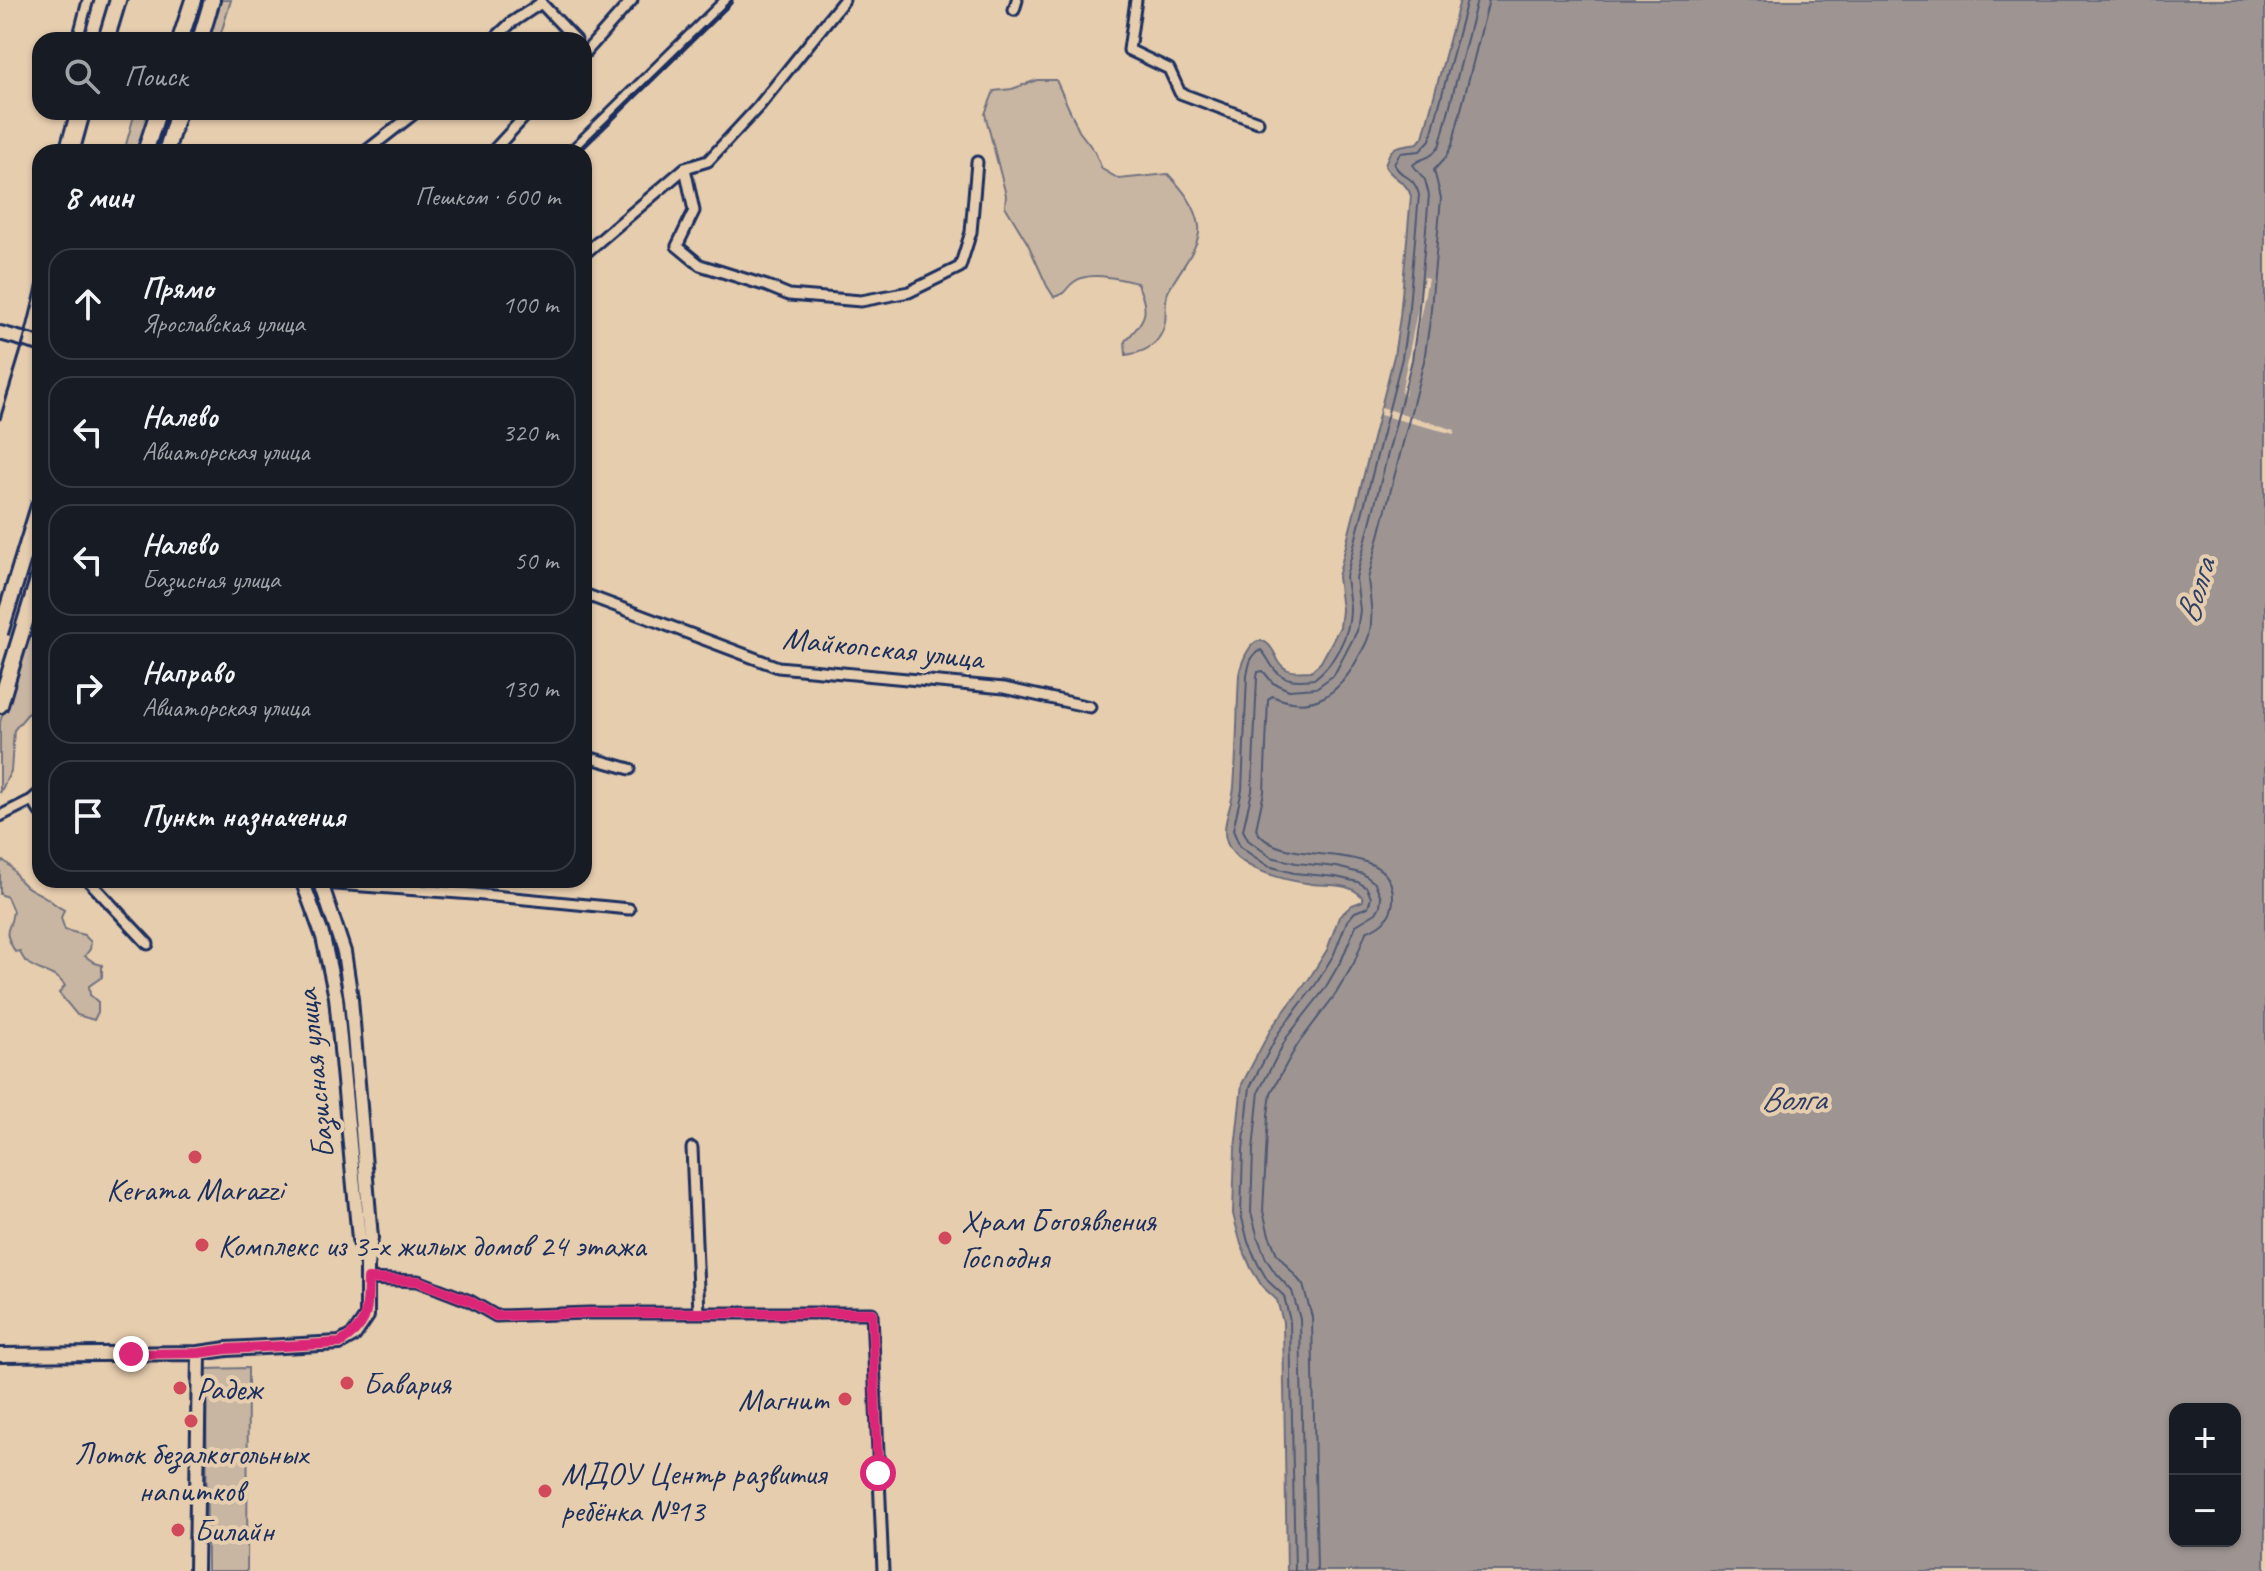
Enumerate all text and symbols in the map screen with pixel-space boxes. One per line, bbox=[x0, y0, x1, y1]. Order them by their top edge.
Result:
search box bbox=[32, 32, 592, 120]
icon: search bbox=[60, 54, 104, 98]
text: Поиск bbox=[124, 57, 187, 95]
text: 8 мин bbox=[64, 175, 133, 218]
text: Пешком · 600 m bbox=[415, 180, 560, 213]
text: Прямо bbox=[142, 269, 213, 307]
icon: ahead bbox=[66, 282, 110, 326]
text: 100 m bbox=[502, 288, 558, 321]
text: Ярославская улица bbox=[142, 307, 305, 340]
text: Налево bbox=[142, 397, 218, 435]
icon: left bbox=[66, 410, 110, 454]
text: 320 m bbox=[502, 416, 558, 449]
text: Авиаторская улица bbox=[142, 435, 309, 468]
text: Налево bbox=[142, 525, 218, 563]
icon: left bbox=[66, 538, 110, 582]
text: 50 m bbox=[514, 544, 558, 577]
water label: Волга bbox=[2165, 551, 2226, 628]
text: Базисная улица bbox=[142, 563, 280, 596]
street label: Майкопская улица bbox=[781, 617, 988, 679]
text: Направо bbox=[142, 653, 234, 691]
icon: right bbox=[66, 666, 110, 710]
text: 130 m bbox=[502, 672, 558, 705]
text: Авиаторская улица bbox=[142, 691, 309, 724]
icon: arrive bbox=[66, 794, 110, 838]
text: Пункт назначения bbox=[142, 797, 345, 835]
street label: Базисная улица bbox=[286, 985, 344, 1161]
water label: Волга bbox=[1761, 1077, 1829, 1120]
marker: Kerama Marazzi bbox=[186, 1148, 204, 1166]
place label: Kerama Marazzi bbox=[106, 1169, 288, 1210]
place label: Храм Богоявления Господня bbox=[961, 1200, 1157, 1278]
place label: Комплекс из 3-х жилых домов 24 этажа bbox=[218, 1225, 648, 1266]
marker: Храм Богоявления Господня bbox=[936, 1229, 954, 1247]
marker: Комплекс из 3-х жилых домов 24 этажа bbox=[193, 1236, 211, 1254]
route end bbox=[113, 1336, 149, 1372]
place label: Бавария bbox=[363, 1363, 452, 1404]
place label: Радеж bbox=[196, 1368, 265, 1409]
marker: Бавария bbox=[338, 1374, 356, 1392]
marker: Радеж bbox=[171, 1379, 189, 1397]
place label: Магнит bbox=[738, 1379, 830, 1420]
marker: Магнит bbox=[836, 1390, 854, 1408]
map controls bbox=[2169, 1403, 2241, 1547]
button: + bbox=[2169, 1403, 2241, 1475]
marker: Лоток безалкогольных напитков bbox=[182, 1412, 200, 1430]
place label: Лоток безалкогольных напитков bbox=[74, 1433, 311, 1511]
place label: МДОУ Центр развития ребёнка №13 bbox=[561, 1453, 828, 1531]
route start bbox=[860, 1455, 896, 1491]
button: − bbox=[2169, 1475, 2241, 1547]
marker: МДОУ Центр развития ребёнка №13 bbox=[536, 1482, 554, 1500]
place label: Билайн bbox=[194, 1510, 276, 1551]
marker: Билайн bbox=[169, 1521, 187, 1539]

